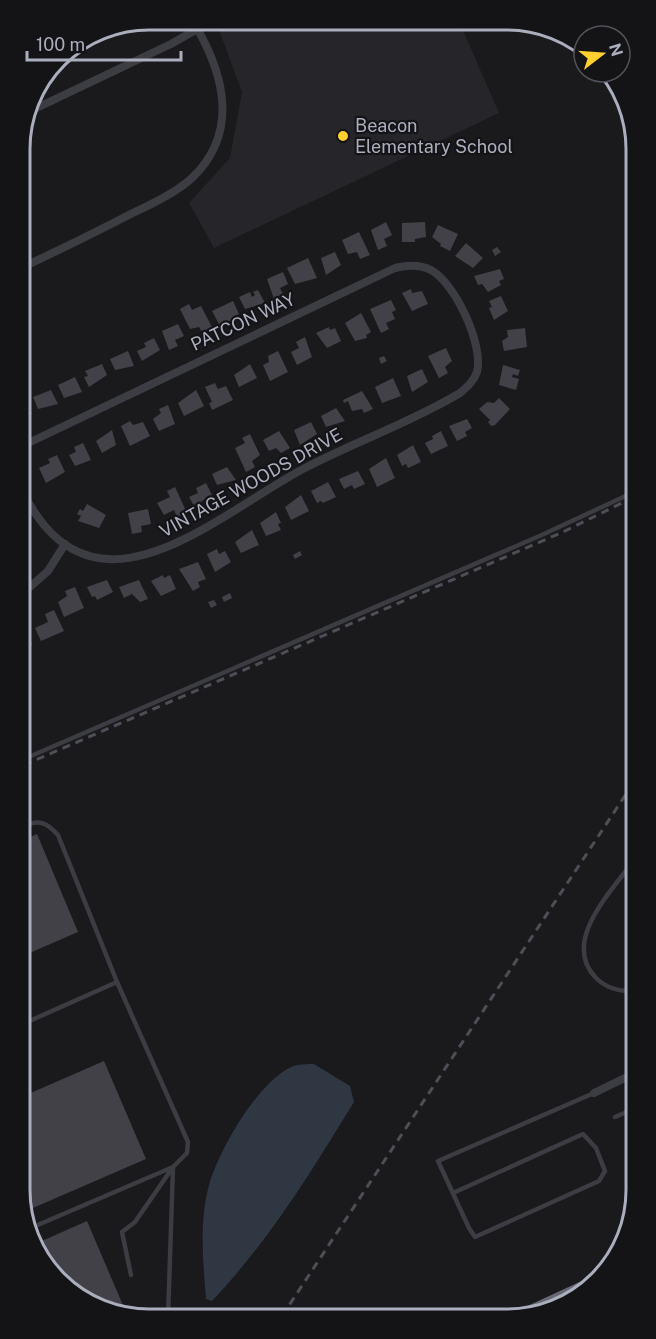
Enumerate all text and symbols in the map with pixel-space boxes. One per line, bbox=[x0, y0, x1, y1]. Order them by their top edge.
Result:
scale bar bbox=[27, 24, 182, 62]
north arrow bbox=[572, 24, 632, 84]
text: 100 m bbox=[36, 34, 85, 55]
text: N bbox=[605, 41, 627, 59]
place label: Beacon Elementary School bbox=[355, 115, 513, 157]
marker: Beacon Elementary School bbox=[336, 129, 350, 143]
street label: PATCON WAY bbox=[187, 288, 298, 355]
street label: VINTAGE WOODS DRIVE bbox=[156, 424, 346, 542]

